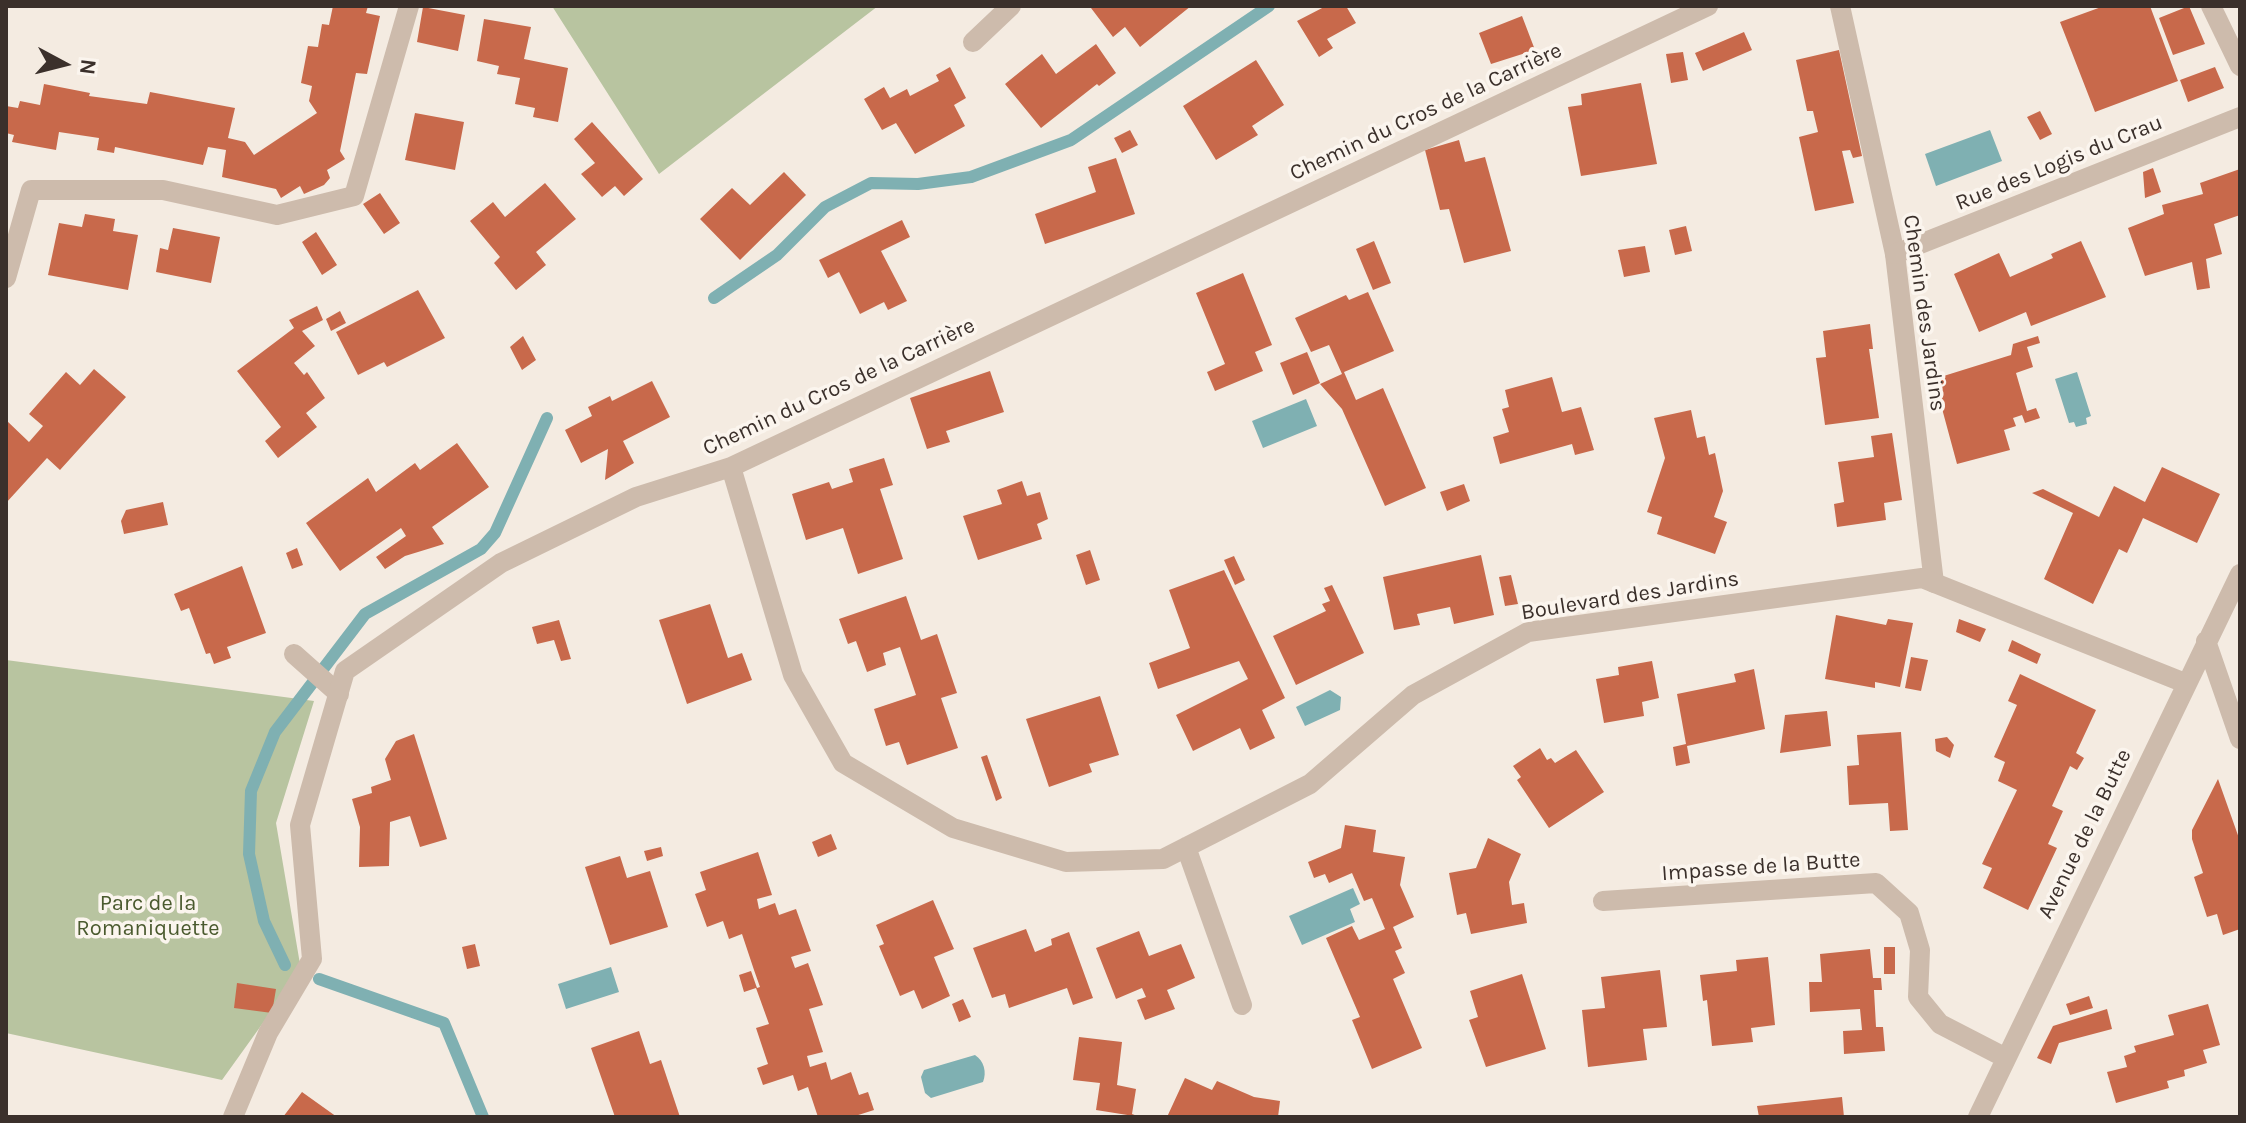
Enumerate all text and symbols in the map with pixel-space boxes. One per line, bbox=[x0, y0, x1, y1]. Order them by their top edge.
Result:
north arrow bbox=[24, 24, 104, 104]
street label: Chemin du Cros de la Carrière bbox=[1286, 37, 1566, 187]
text: N bbox=[74, 58, 102, 76]
street label: Rue des Logis du Crau bbox=[1952, 109, 2166, 217]
street label: Chemin des Jardins bbox=[1897, 213, 1951, 413]
street label: Chemin du Cros de la Carrière bbox=[699, 312, 979, 462]
street label: Boulevard des Jardins bbox=[1519, 566, 1741, 626]
street label: Avenue de la Butte bbox=[2032, 745, 2138, 923]
street label: Impasse de la Butte bbox=[1661, 847, 1861, 887]
park label: Parc de la Romaniquette bbox=[76, 891, 220, 942]

